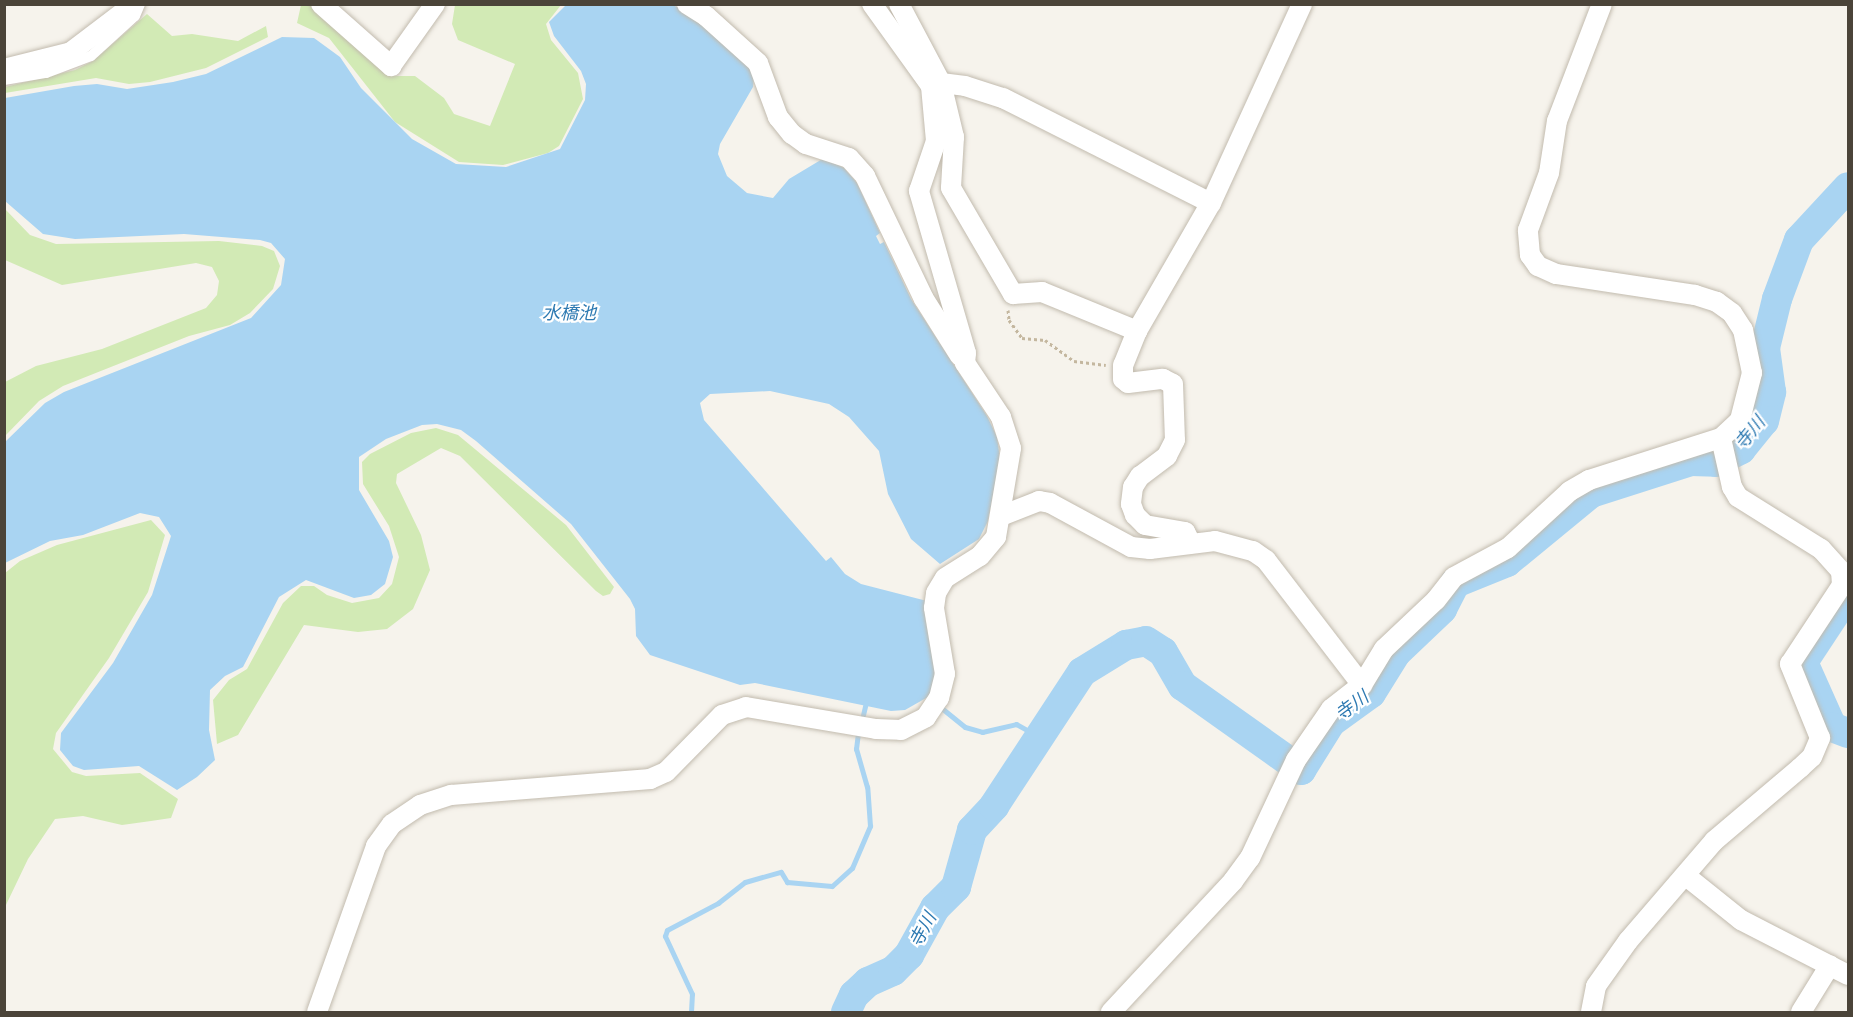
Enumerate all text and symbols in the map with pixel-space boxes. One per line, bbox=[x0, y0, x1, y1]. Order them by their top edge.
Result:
water label: 水橋池 bbox=[542, 302, 596, 324]
water label: 寺川 bbox=[1730, 412, 1770, 454]
water label: 寺川 bbox=[1331, 687, 1373, 725]
water label: 寺川 bbox=[905, 909, 941, 951]

